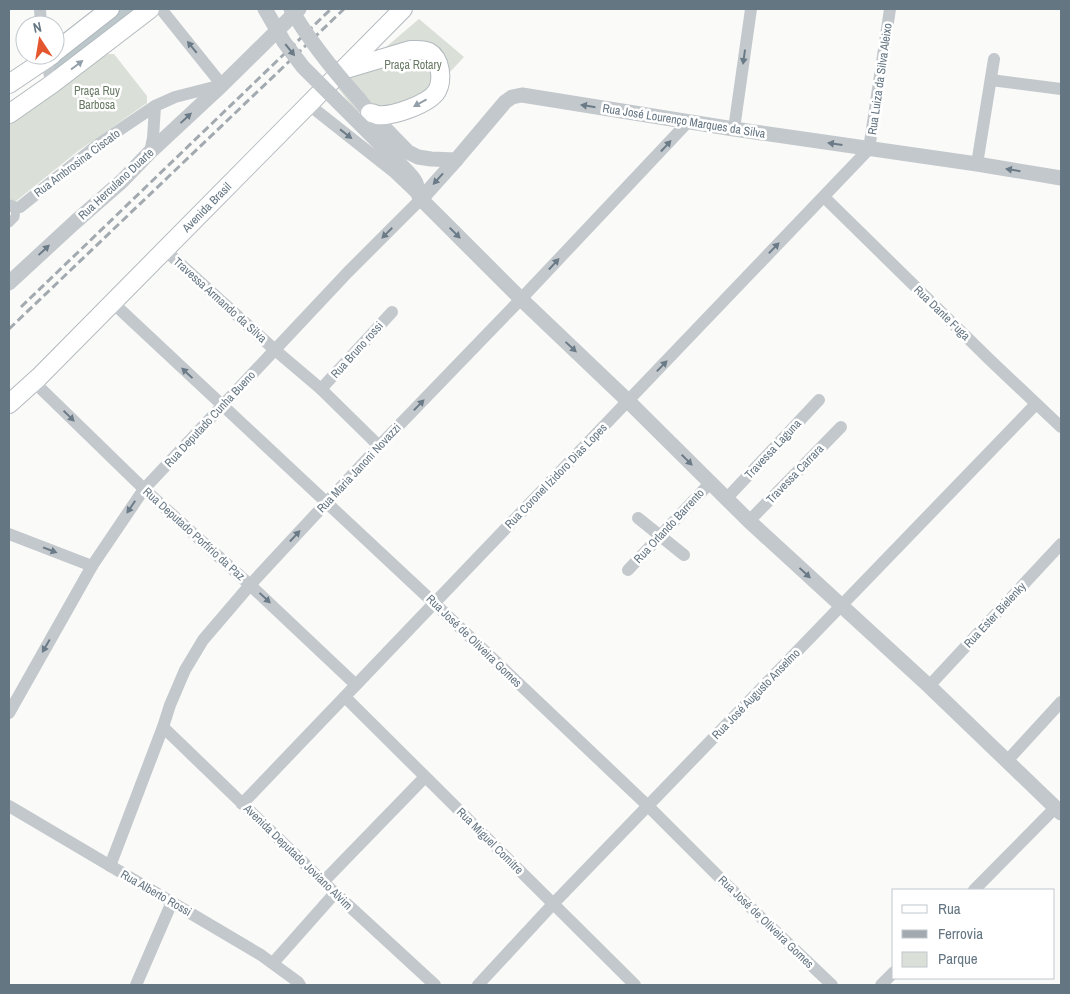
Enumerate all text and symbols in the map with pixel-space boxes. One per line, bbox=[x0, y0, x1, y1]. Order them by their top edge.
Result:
north arrow bbox=[15, 15, 65, 65]
text: N bbox=[31, 18, 43, 37]
street label: Rua Luiza da Silva Aleixo bbox=[864, 22, 896, 136]
one-way arrow bbox=[186, 40, 197, 53]
one-way arrow bbox=[285, 44, 296, 57]
one-way arrow bbox=[740, 49, 748, 65]
park label: Praça Rotary bbox=[384, 57, 442, 73]
one-way arrow bbox=[70, 60, 83, 71]
park label: Praça Ruy Barbosa bbox=[74, 83, 120, 113]
one-way arrow bbox=[412, 99, 427, 107]
street label: Rua José Lourenço Marques da Silva bbox=[601, 100, 767, 142]
one-way arrow bbox=[580, 101, 596, 109]
one-way arrow bbox=[180, 112, 192, 124]
street label: Rua Ambrosina Ciscato bbox=[31, 125, 123, 201]
one-way arrow bbox=[339, 129, 353, 139]
one-way arrow bbox=[660, 140, 672, 152]
one-way arrow bbox=[827, 140, 843, 148]
street label: Rua Herculano Duarte bbox=[75, 145, 157, 223]
one-way arrow bbox=[1005, 166, 1021, 174]
one-way arrow bbox=[432, 173, 444, 185]
street label: Avenida Brasil bbox=[178, 179, 235, 236]
one-way arrow bbox=[381, 227, 393, 239]
one-way arrow bbox=[449, 227, 461, 239]
one-way arrow bbox=[768, 243, 780, 255]
one-way arrow bbox=[38, 244, 50, 256]
street label: Travessa Armando da Silva bbox=[170, 254, 271, 347]
one-way arrow bbox=[548, 258, 560, 270]
street label: Rua Dante Fuga bbox=[910, 282, 974, 344]
street label: Rua Bruno rossi bbox=[327, 318, 387, 382]
one-way arrow bbox=[565, 341, 577, 353]
one-way arrow bbox=[656, 360, 668, 372]
street label: Rua Deputado Cunha Bueno bbox=[161, 367, 259, 471]
one-way arrow bbox=[181, 367, 193, 379]
one-way arrow bbox=[413, 400, 425, 412]
one-way arrow bbox=[63, 410, 75, 422]
street label: Travessa Laguna bbox=[741, 415, 805, 482]
street label: Rua Maria Janoni Novazzi bbox=[313, 420, 405, 516]
street label: Rua Coronel Izidoro Dias Lopes bbox=[501, 420, 611, 532]
street label: Travessa Carrara bbox=[763, 441, 828, 507]
one-way arrow bbox=[681, 454, 693, 466]
street label: Rua Deputado Porfírio da Paz bbox=[140, 484, 248, 584]
street label: Rua Orlando Barrento bbox=[630, 485, 708, 567]
one-way arrow bbox=[126, 501, 136, 514]
one-way arrow bbox=[289, 531, 301, 543]
one-way arrow bbox=[43, 546, 58, 554]
one-way arrow bbox=[799, 567, 811, 579]
street label: Rua Ester Bielenky bbox=[960, 579, 1030, 651]
street label: Rua José de Oliveira Gomes bbox=[423, 591, 525, 691]
one-way arrow bbox=[258, 592, 270, 604]
one-way arrow bbox=[42, 639, 51, 652]
street label: Rua José Augusto Anselmo bbox=[708, 645, 804, 743]
street label: Avenida Deputado Joviano Alvim bbox=[239, 800, 356, 913]
street label: Rua Miguel Comitre bbox=[453, 804, 527, 878]
street label: Rua Alberto Rossi bbox=[118, 866, 194, 920]
street label: Rua José de Oliveira Gomes bbox=[715, 872, 817, 972]
legend bbox=[892, 889, 1055, 979]
text: Rua bbox=[938, 898, 961, 919]
text: Ferrovia bbox=[938, 923, 983, 944]
text: Parque bbox=[938, 948, 978, 969]

